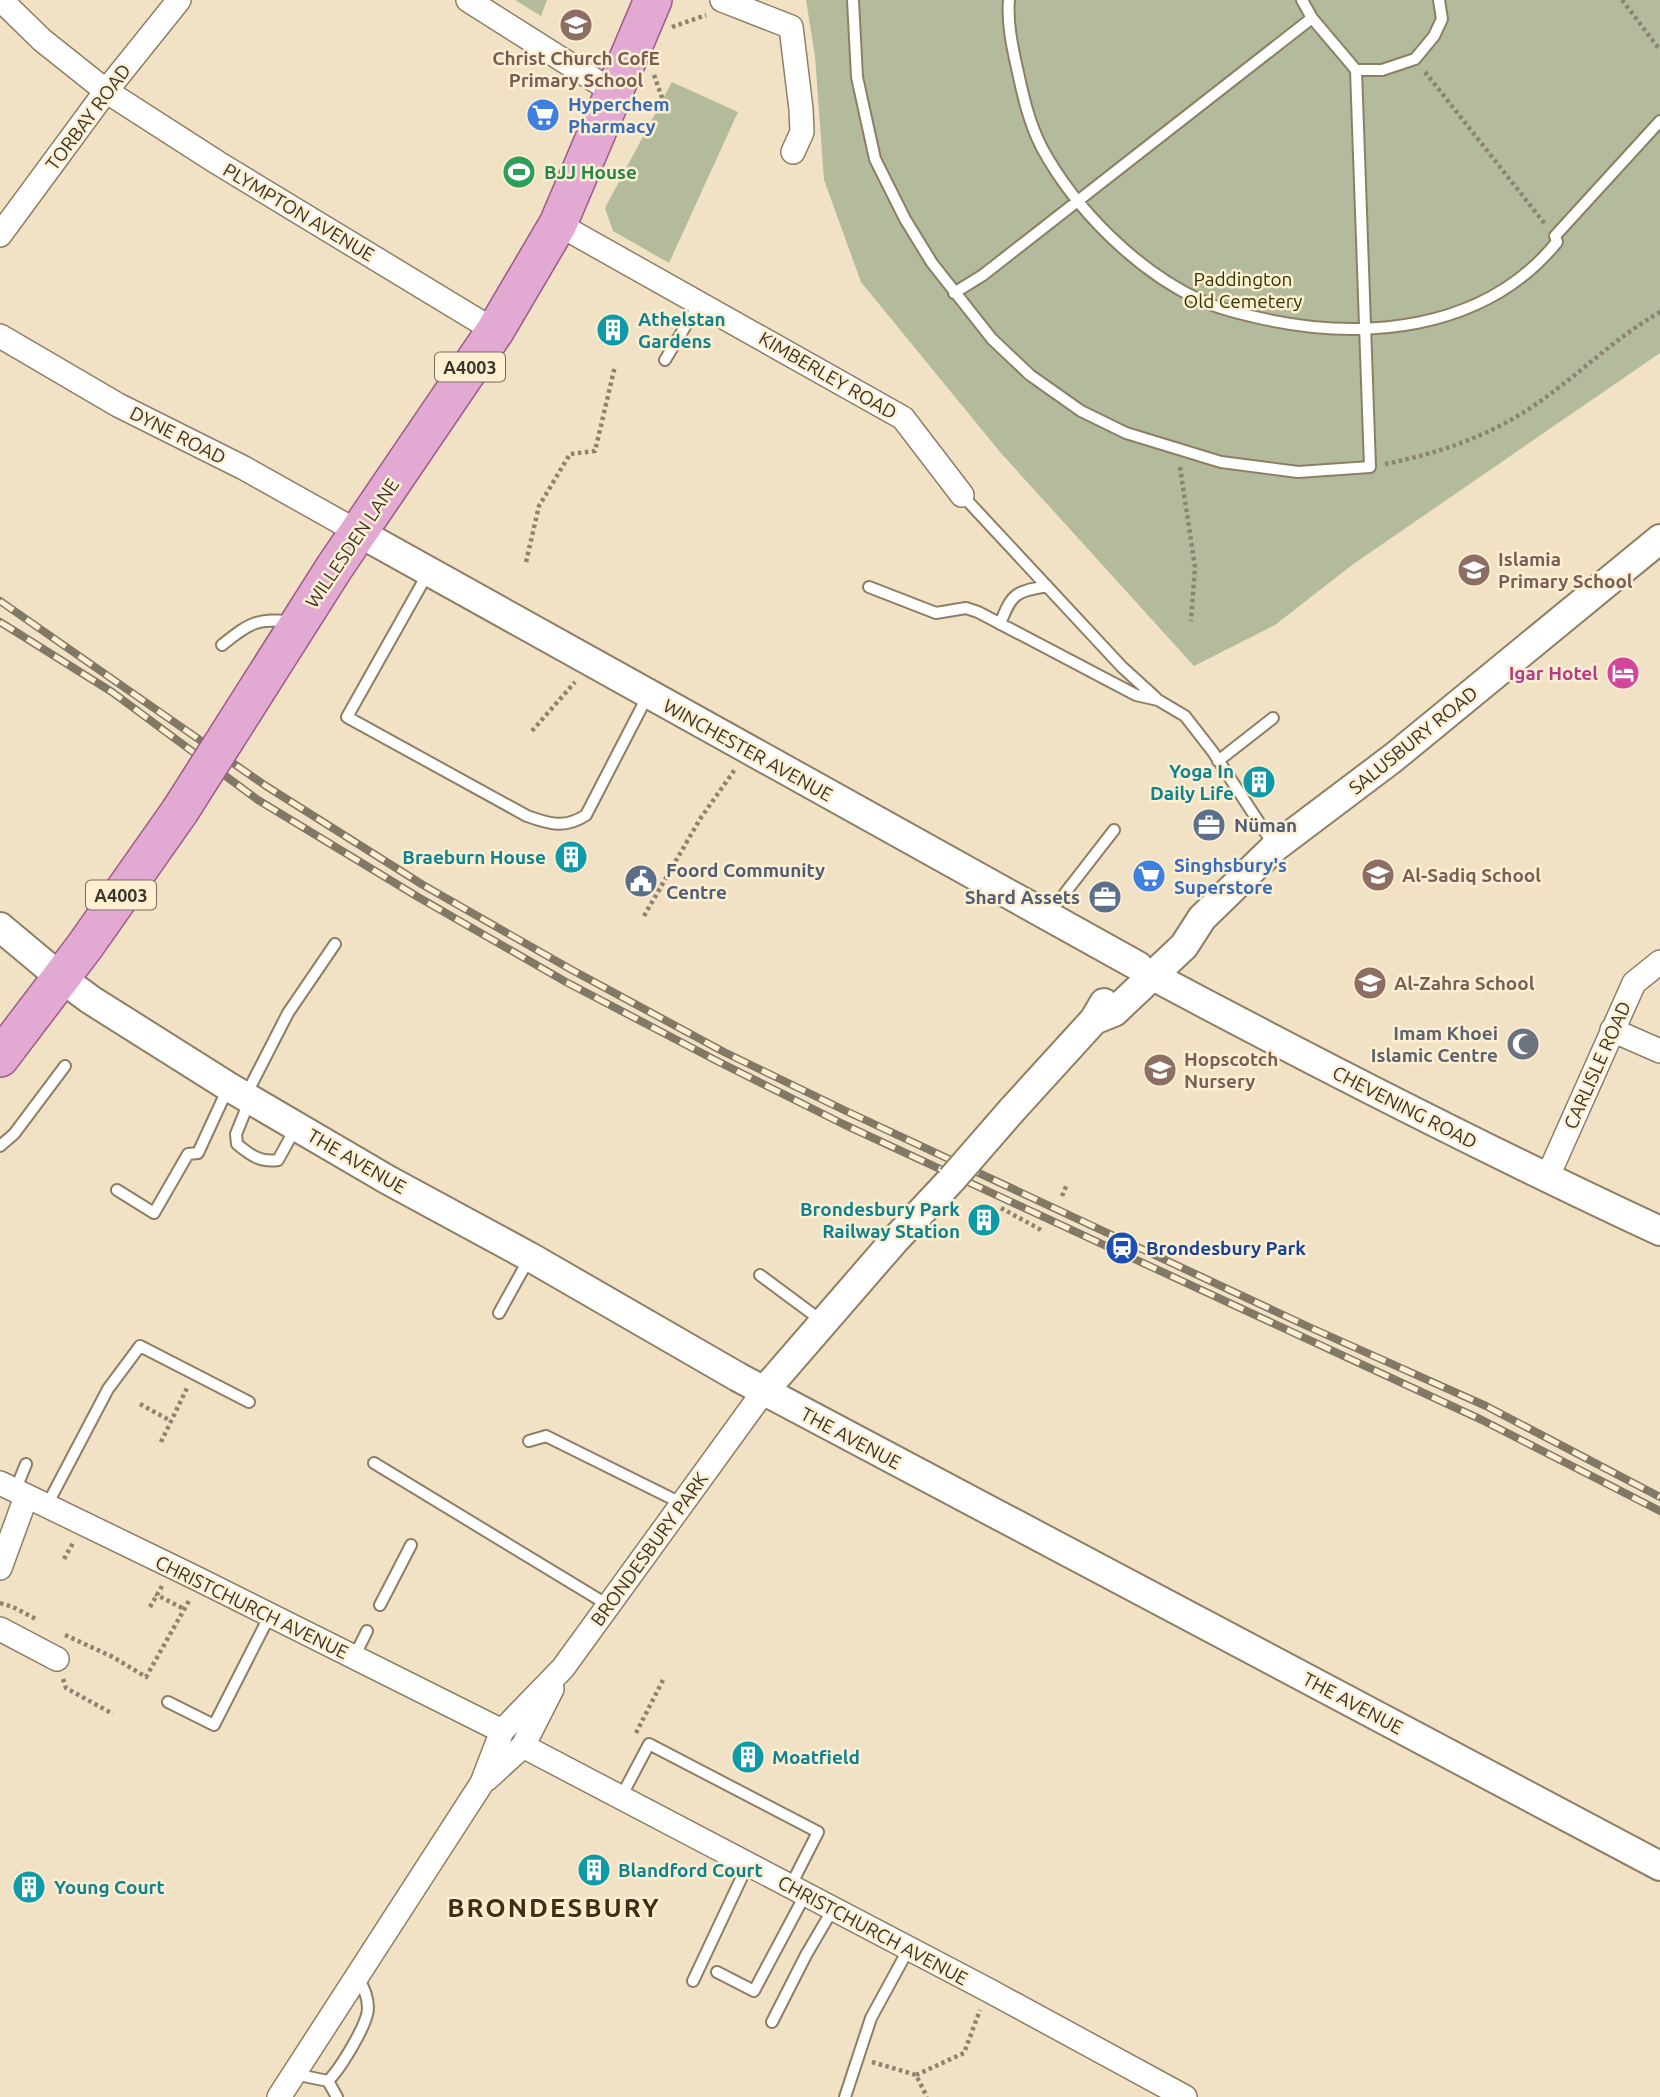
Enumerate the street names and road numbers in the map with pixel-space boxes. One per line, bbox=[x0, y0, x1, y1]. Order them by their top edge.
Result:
street label: TORBAY ROAD bbox=[41, 60, 135, 174]
street label: PLYMPTON AVENUE bbox=[220, 158, 378, 266]
street label: KIMBERLEY ROAD bbox=[755, 327, 901, 423]
road number: A4003 bbox=[435, 352, 505, 382]
street label: DYNE ROAD bbox=[126, 401, 230, 469]
street label: WILLESDEN LANE bbox=[301, 474, 403, 612]
street label: SALUSBURY ROAD bbox=[1344, 681, 1482, 799]
street label: WINCHESTER AVENUE bbox=[660, 694, 836, 806]
road number: A4003 bbox=[86, 880, 156, 910]
street label: CARLISLE ROAD bbox=[1559, 998, 1635, 1132]
street label: CHEVENING ROAD bbox=[1329, 1061, 1481, 1153]
street label: THE AVENUE bbox=[304, 1124, 410, 1198]
street label: THE AVENUE bbox=[797, 1402, 905, 1474]
street label: BRONDESBURY PARK bbox=[586, 1468, 712, 1630]
street label: CHRISTCHURCH AVENUE bbox=[152, 1551, 352, 1663]
street label: THE AVENUE bbox=[1299, 1667, 1407, 1739]
street label: CHRISTCHURCH AVENUE bbox=[774, 1871, 972, 1989]

